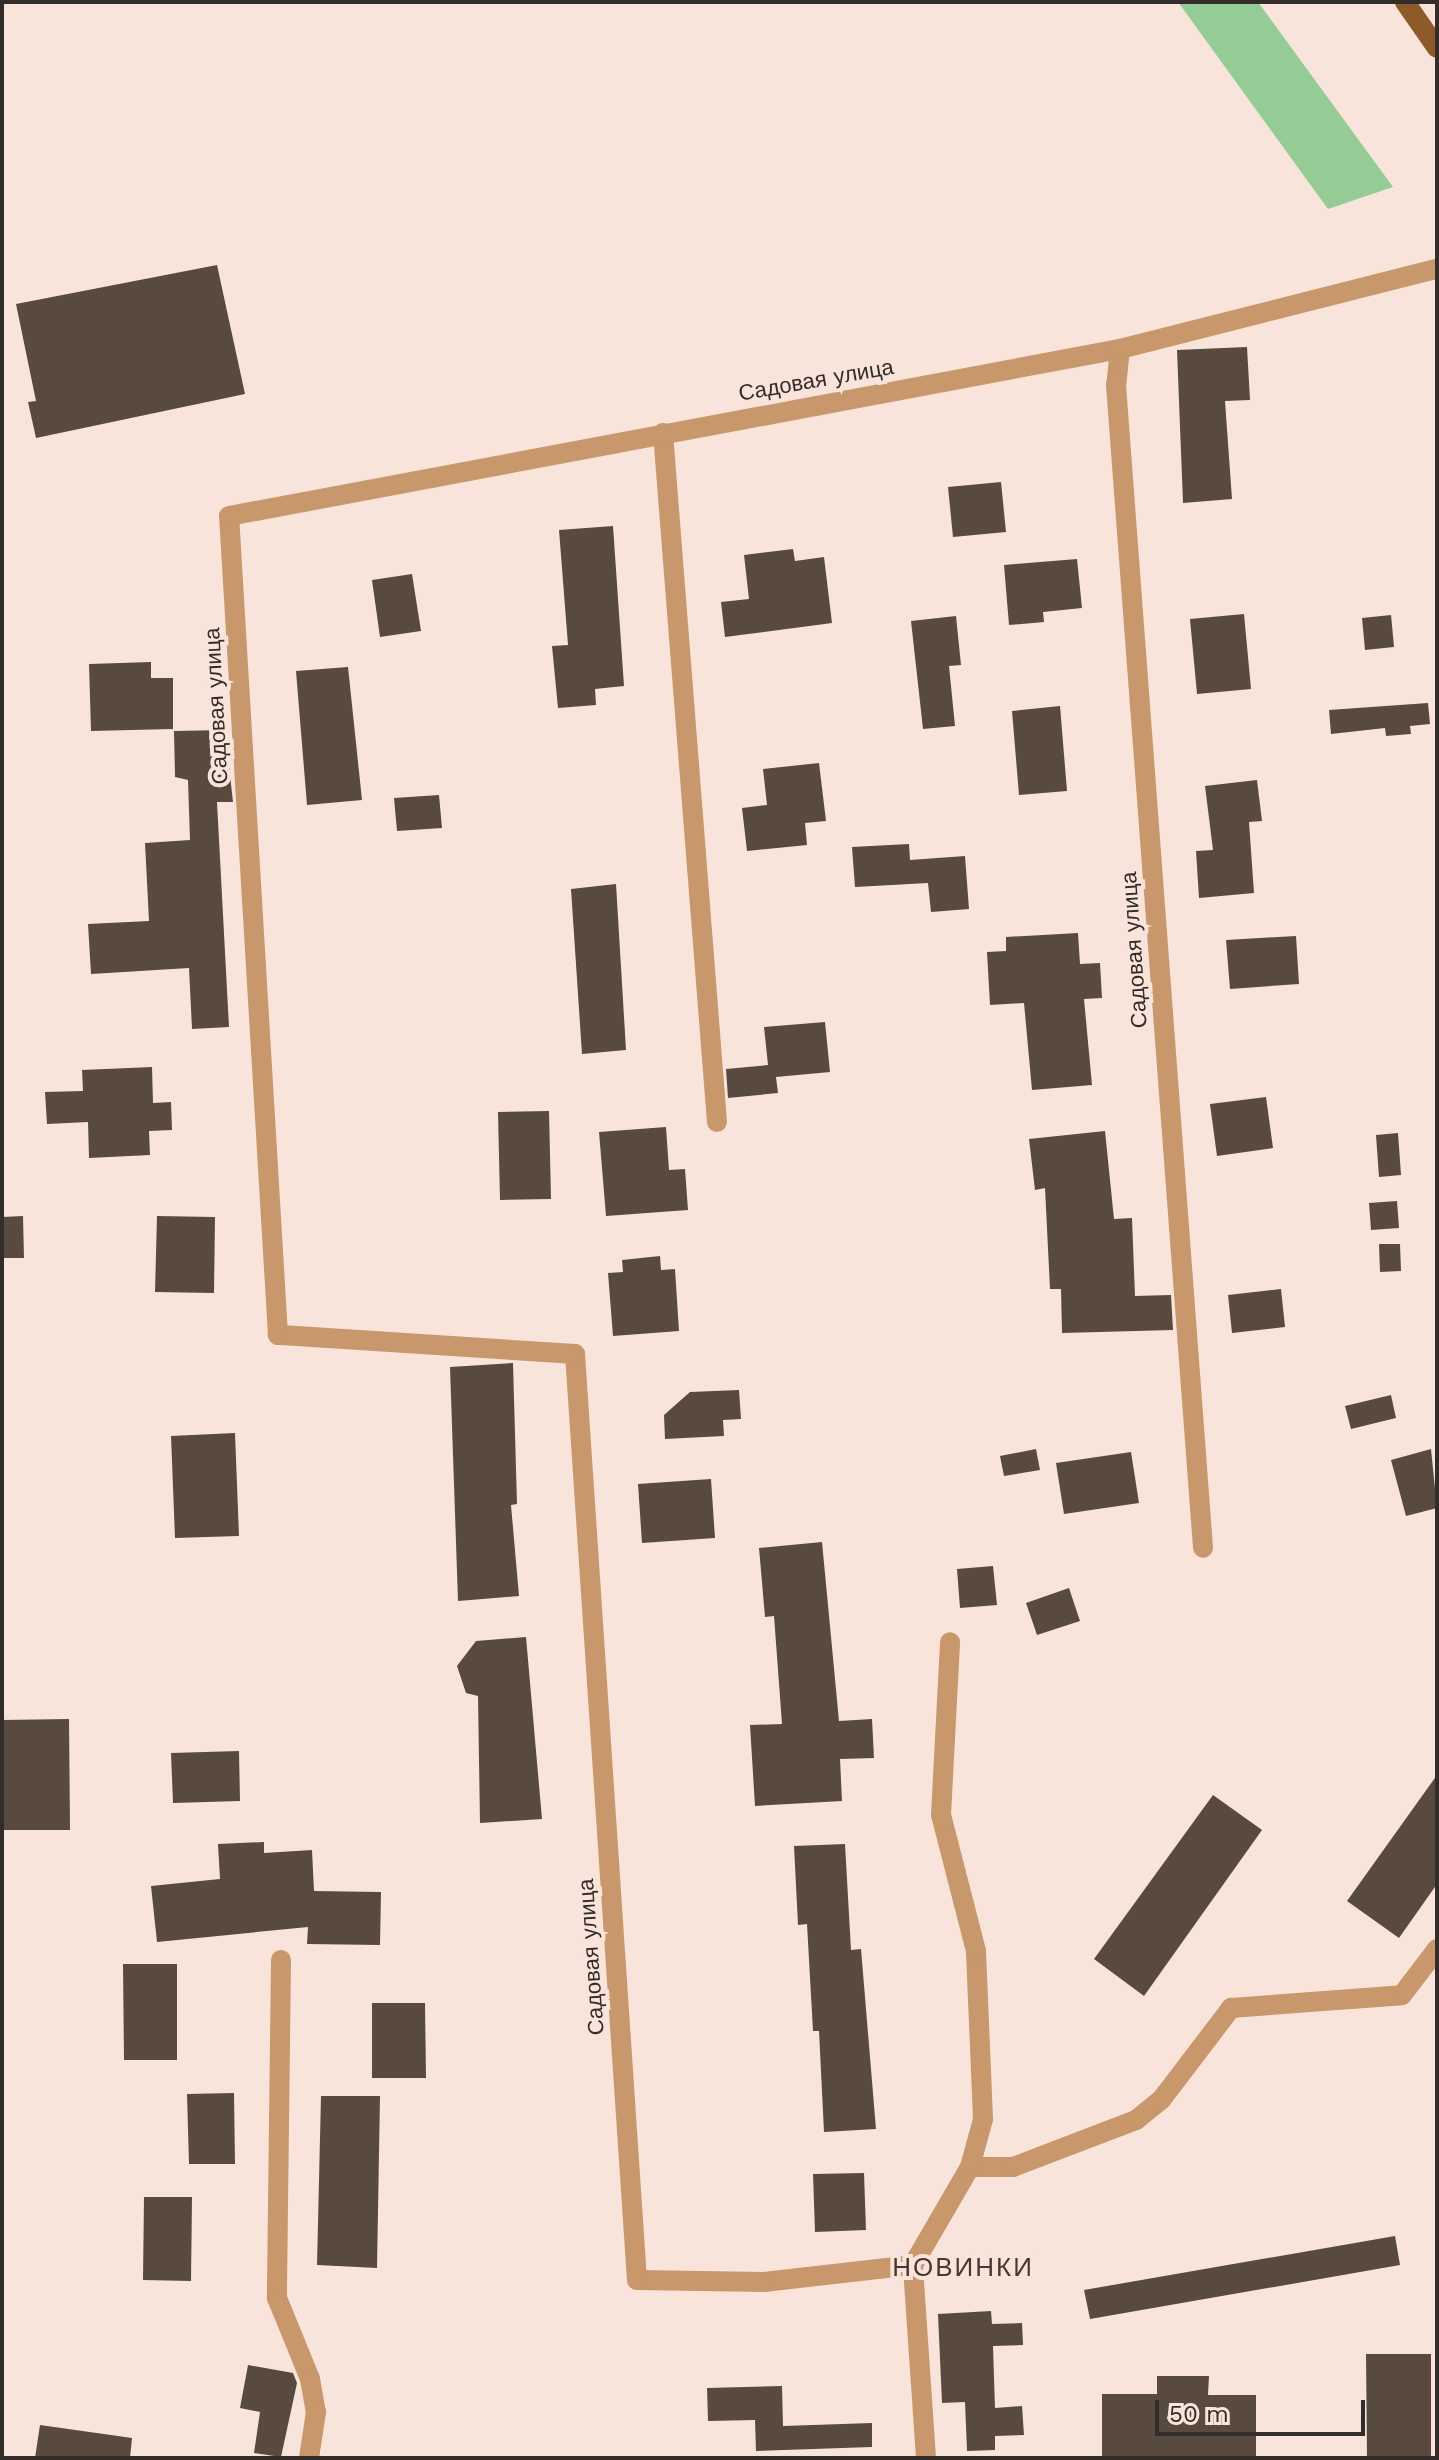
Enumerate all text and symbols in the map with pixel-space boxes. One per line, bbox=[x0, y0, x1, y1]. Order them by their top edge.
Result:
street label: Садовая улица bbox=[736, 353, 896, 407]
street label: Садовая улица bbox=[199, 627, 233, 785]
street label: Садовая улица bbox=[1115, 871, 1153, 1029]
street label: Садовая улица bbox=[572, 1878, 610, 2036]
district label: НОВИНКИ bbox=[892, 2252, 1034, 2284]
scale bar bbox=[1159, 2384, 1369, 2434]
text: 50 m bbox=[1169, 2400, 1229, 2428]

